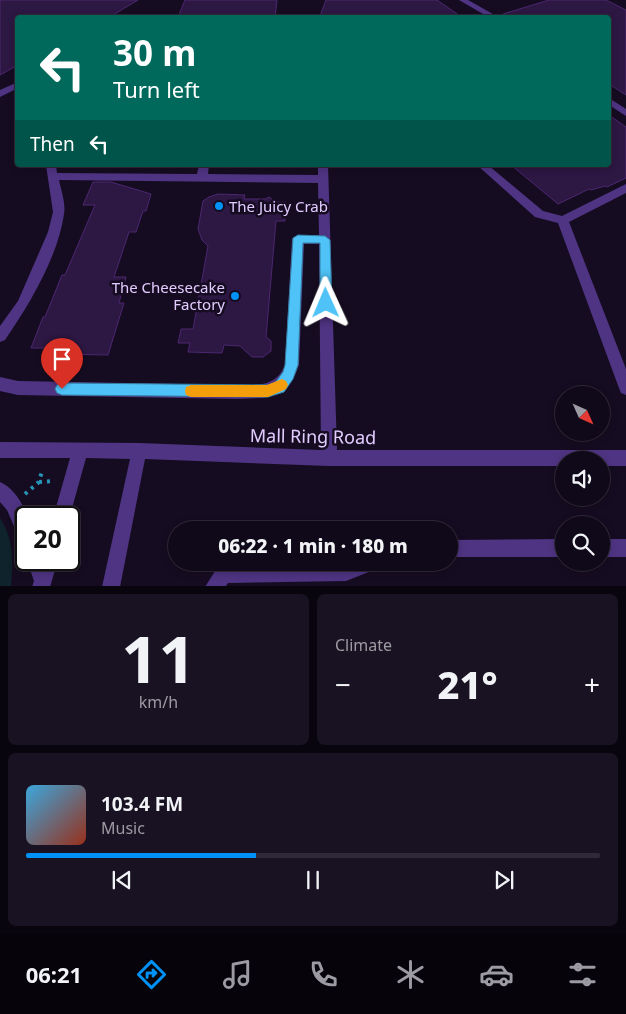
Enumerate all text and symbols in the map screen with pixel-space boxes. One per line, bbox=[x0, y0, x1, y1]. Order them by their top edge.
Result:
text: 30 m bbox=[113, 29, 196, 76]
icon: left bbox=[30, 35, 95, 100]
text: Turn left bbox=[113, 74, 200, 104]
icon: left bbox=[85, 130, 113, 158]
text: Then bbox=[30, 131, 75, 157]
place label: The Juicy Crab bbox=[229, 196, 328, 216]
marker: The Juicy Crab bbox=[213, 200, 225, 212]
position arrow bbox=[299, 276, 351, 328]
place label: The Cheesecake Factory bbox=[112, 277, 225, 314]
marker: The Cheesecake Factory bbox=[229, 290, 241, 302]
pin bbox=[41, 338, 83, 389]
icon: arrive bbox=[48, 345, 76, 373]
north arrow bbox=[555, 386, 610, 441]
map controls bbox=[555, 386, 610, 571]
street label: Mall Ring Road bbox=[250, 423, 376, 449]
button: sound bbox=[555, 451, 610, 506]
speed limit sign: 20 bbox=[15, 506, 80, 571]
button: search bbox=[555, 516, 610, 571]
text: 06:22 · 1 min · 180 m bbox=[218, 533, 408, 559]
text: 11 bbox=[121, 614, 196, 702]
text: Climate bbox=[335, 634, 392, 656]
text: 21° bbox=[437, 658, 498, 710]
text: − bbox=[335, 665, 351, 703]
text: + bbox=[584, 665, 600, 703]
text: km/h bbox=[139, 691, 178, 713]
text: 103.4 FM bbox=[101, 791, 183, 817]
text: Music bbox=[101, 817, 145, 839]
icon: previous bbox=[108, 866, 136, 894]
icon: pause bbox=[299, 866, 327, 894]
icon: next bbox=[490, 866, 518, 894]
icon: directions bbox=[134, 957, 169, 992]
icon: music bbox=[220, 957, 255, 992]
icon: phone bbox=[306, 957, 341, 992]
icon: climate bbox=[393, 957, 428, 992]
icon: car bbox=[479, 957, 514, 992]
icon: filters bbox=[565, 957, 600, 992]
text: 06:21 bbox=[26, 959, 82, 989]

